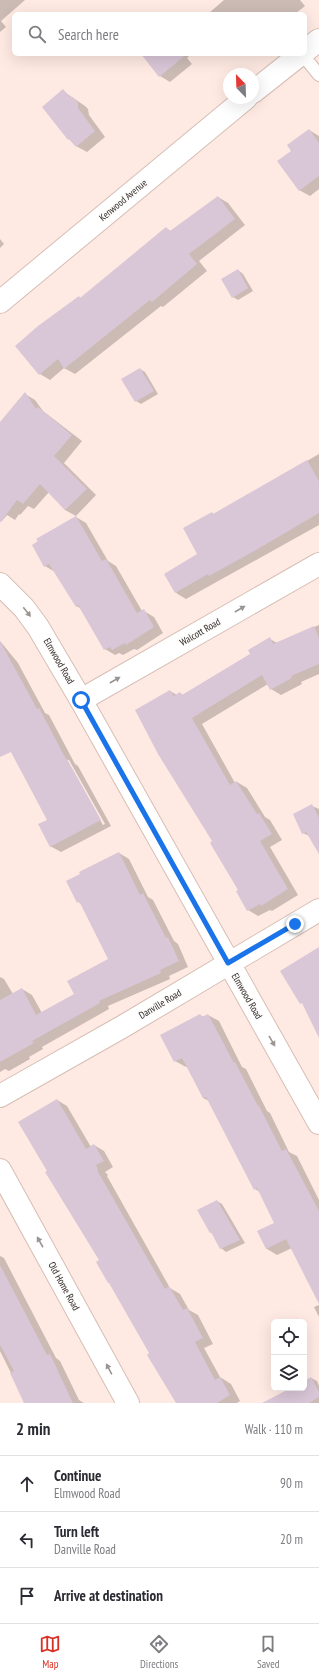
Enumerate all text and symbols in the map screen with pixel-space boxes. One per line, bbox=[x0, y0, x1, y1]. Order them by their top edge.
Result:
search box bbox=[12, 12, 307, 56]
icon: search bbox=[26, 23, 48, 45]
text: Search here bbox=[58, 25, 119, 44]
north arrow bbox=[223, 68, 259, 104]
street label: Kenwood Avenue bbox=[96, 176, 150, 224]
one-way arrow bbox=[234, 606, 246, 613]
one-way arrow bbox=[23, 607, 31, 618]
street label: Walcott Road bbox=[177, 615, 223, 649]
street label: Elmwood Road bbox=[41, 636, 77, 686]
one-way arrow bbox=[109, 677, 121, 684]
route start bbox=[72, 691, 90, 709]
route end bbox=[286, 915, 304, 933]
street label: Elmwood Road bbox=[229, 971, 265, 1021]
street label: Danville Road bbox=[136, 986, 184, 1022]
one-way arrow bbox=[269, 1035, 276, 1047]
one-way arrow bbox=[37, 1236, 44, 1248]
street label: Old Home Road bbox=[45, 1259, 83, 1313]
map controls bbox=[271, 1319, 307, 1391]
button: locate bbox=[271, 1319, 307, 1355]
button: layers bbox=[271, 1355, 307, 1391]
one-way arrow bbox=[106, 1363, 112, 1374]
text: 2 min bbox=[16, 1418, 50, 1440]
text: Walk · 110 m bbox=[245, 1421, 303, 1438]
text: Continue bbox=[54, 1466, 101, 1485]
icon: ahead bbox=[16, 1473, 38, 1495]
text: 90 m bbox=[280, 1475, 303, 1492]
text: Elmwood Road bbox=[54, 1485, 120, 1502]
text: Turn left bbox=[54, 1522, 99, 1541]
icon: left bbox=[16, 1529, 38, 1551]
text: 20 m bbox=[280, 1531, 303, 1548]
text: Danville Road bbox=[54, 1541, 116, 1558]
icon: arrive bbox=[16, 1585, 38, 1607]
text: Arrive at destination bbox=[54, 1586, 163, 1605]
tab: Map bbox=[39, 1633, 61, 1671]
tab: Directions bbox=[140, 1633, 178, 1671]
tab: Saved bbox=[257, 1633, 280, 1671]

